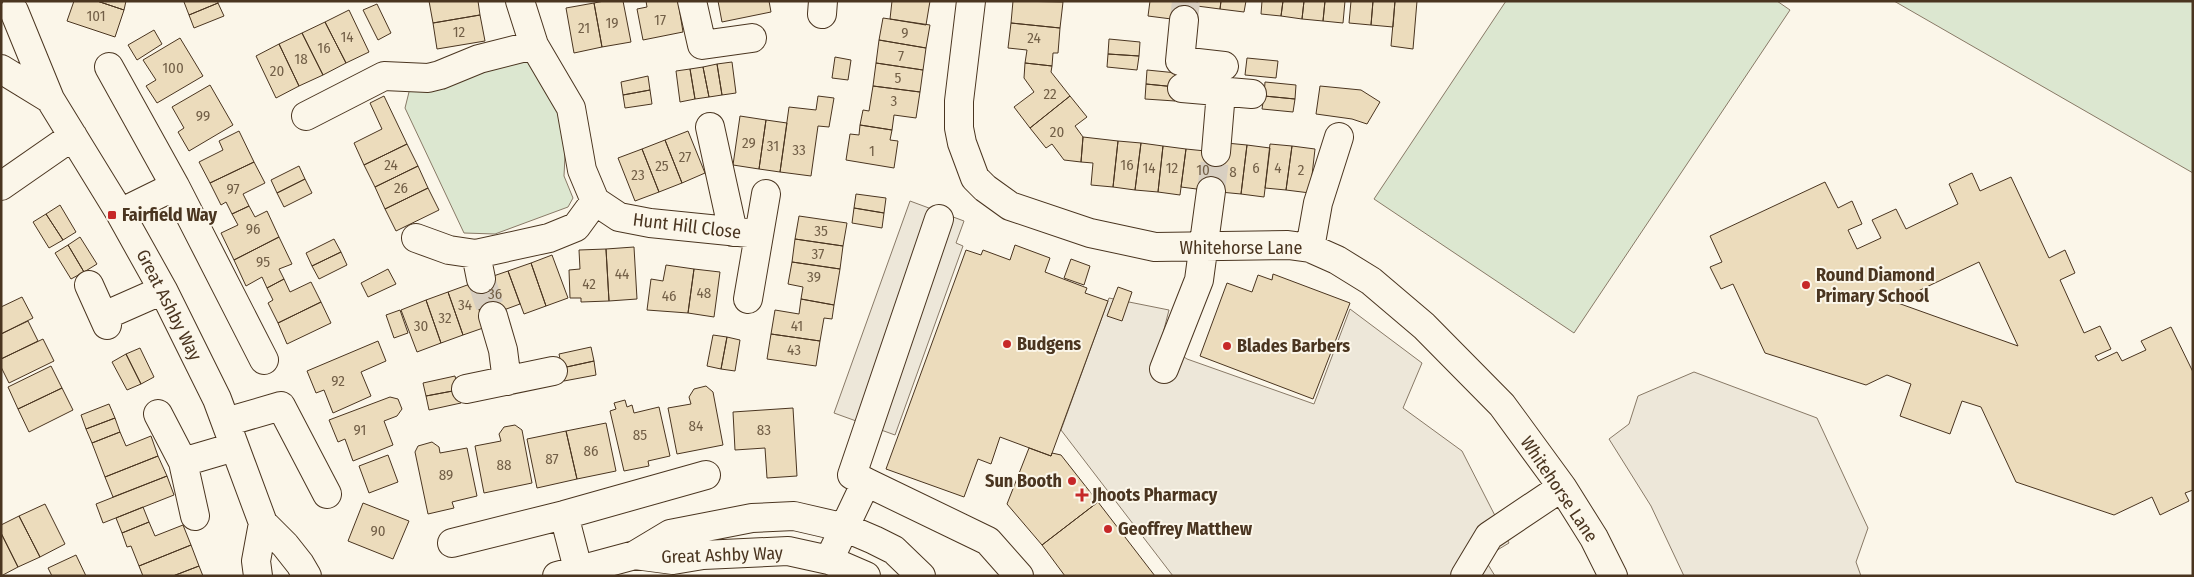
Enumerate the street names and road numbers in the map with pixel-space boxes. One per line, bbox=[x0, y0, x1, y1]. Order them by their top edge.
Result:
street label: Hunt Hill Close bbox=[632, 208, 742, 244]
street label: Whitehorse Lane bbox=[1180, 237, 1303, 259]
street label: Great Ashby Way bbox=[132, 246, 206, 364]
street label: Whitehorse Lane bbox=[1516, 432, 1603, 546]
street label: Great Ashby Way bbox=[661, 542, 783, 568]

